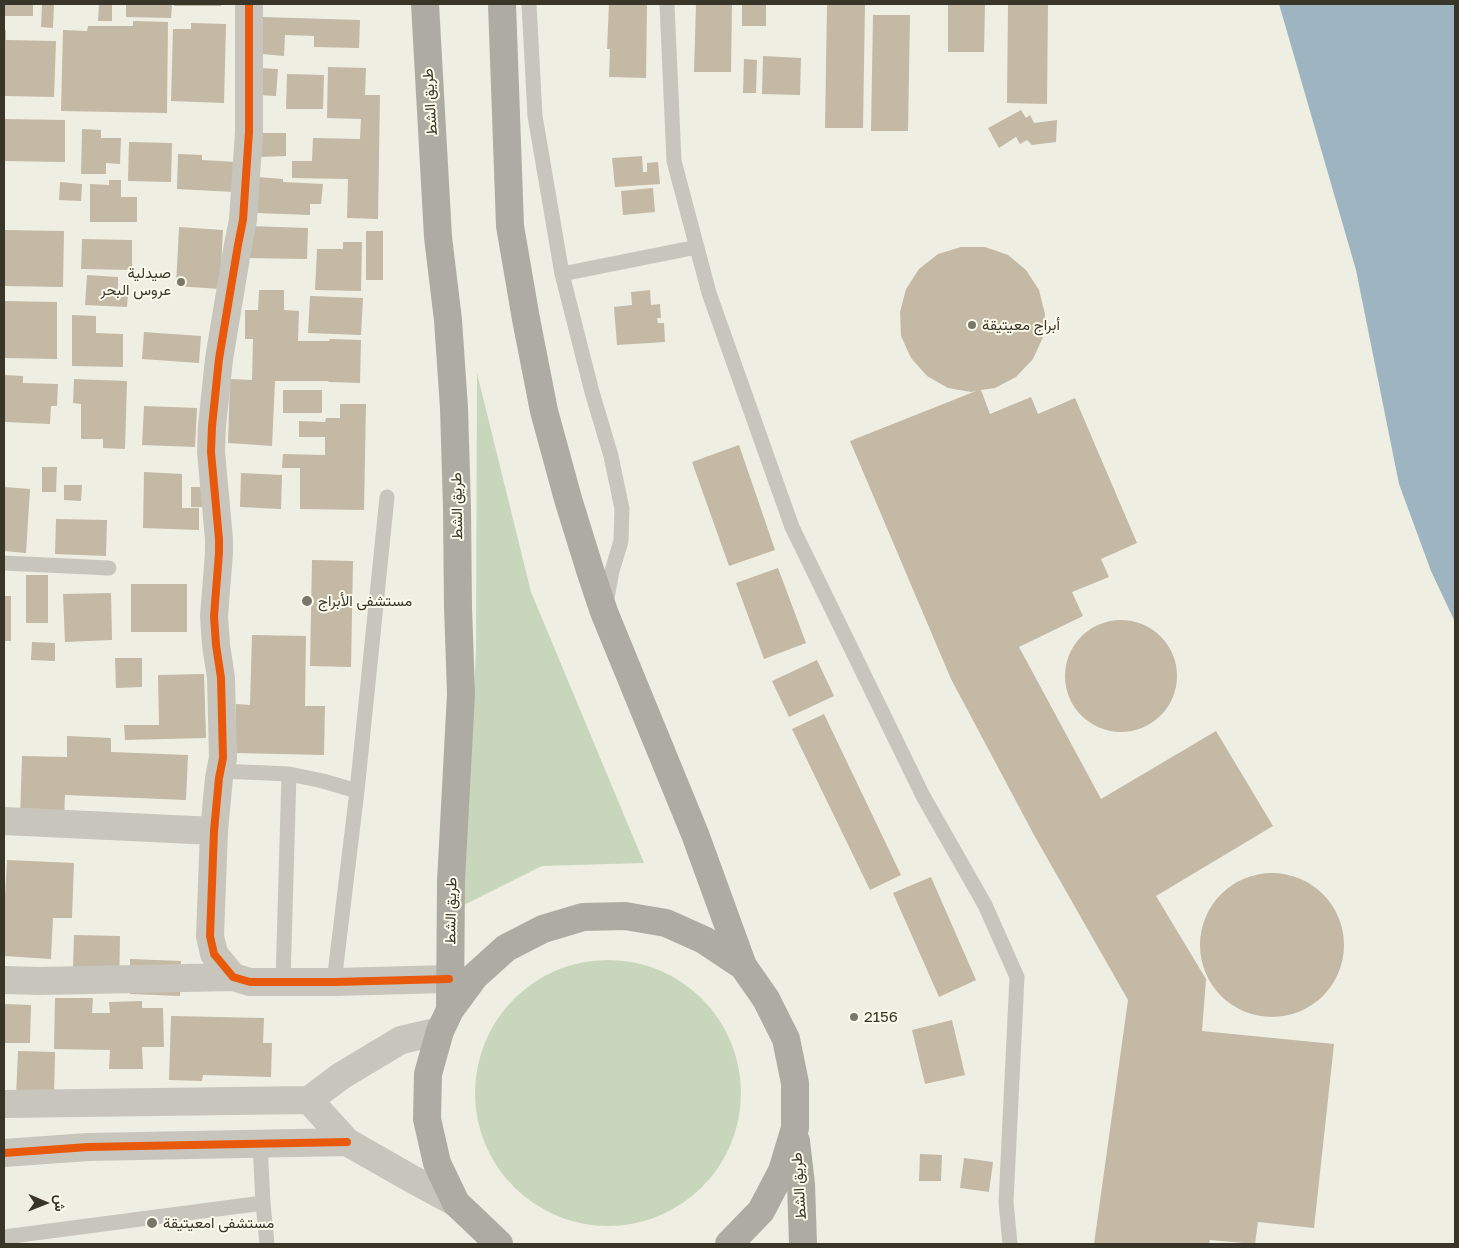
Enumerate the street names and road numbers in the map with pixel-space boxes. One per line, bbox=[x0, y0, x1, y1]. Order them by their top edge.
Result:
street label: طريق الشط bbox=[419, 68, 441, 136]
street label: طريق الشط bbox=[447, 472, 467, 540]
street label: طريق الشط bbox=[441, 877, 461, 945]
street label: طريق الشط bbox=[788, 1152, 810, 1220]

